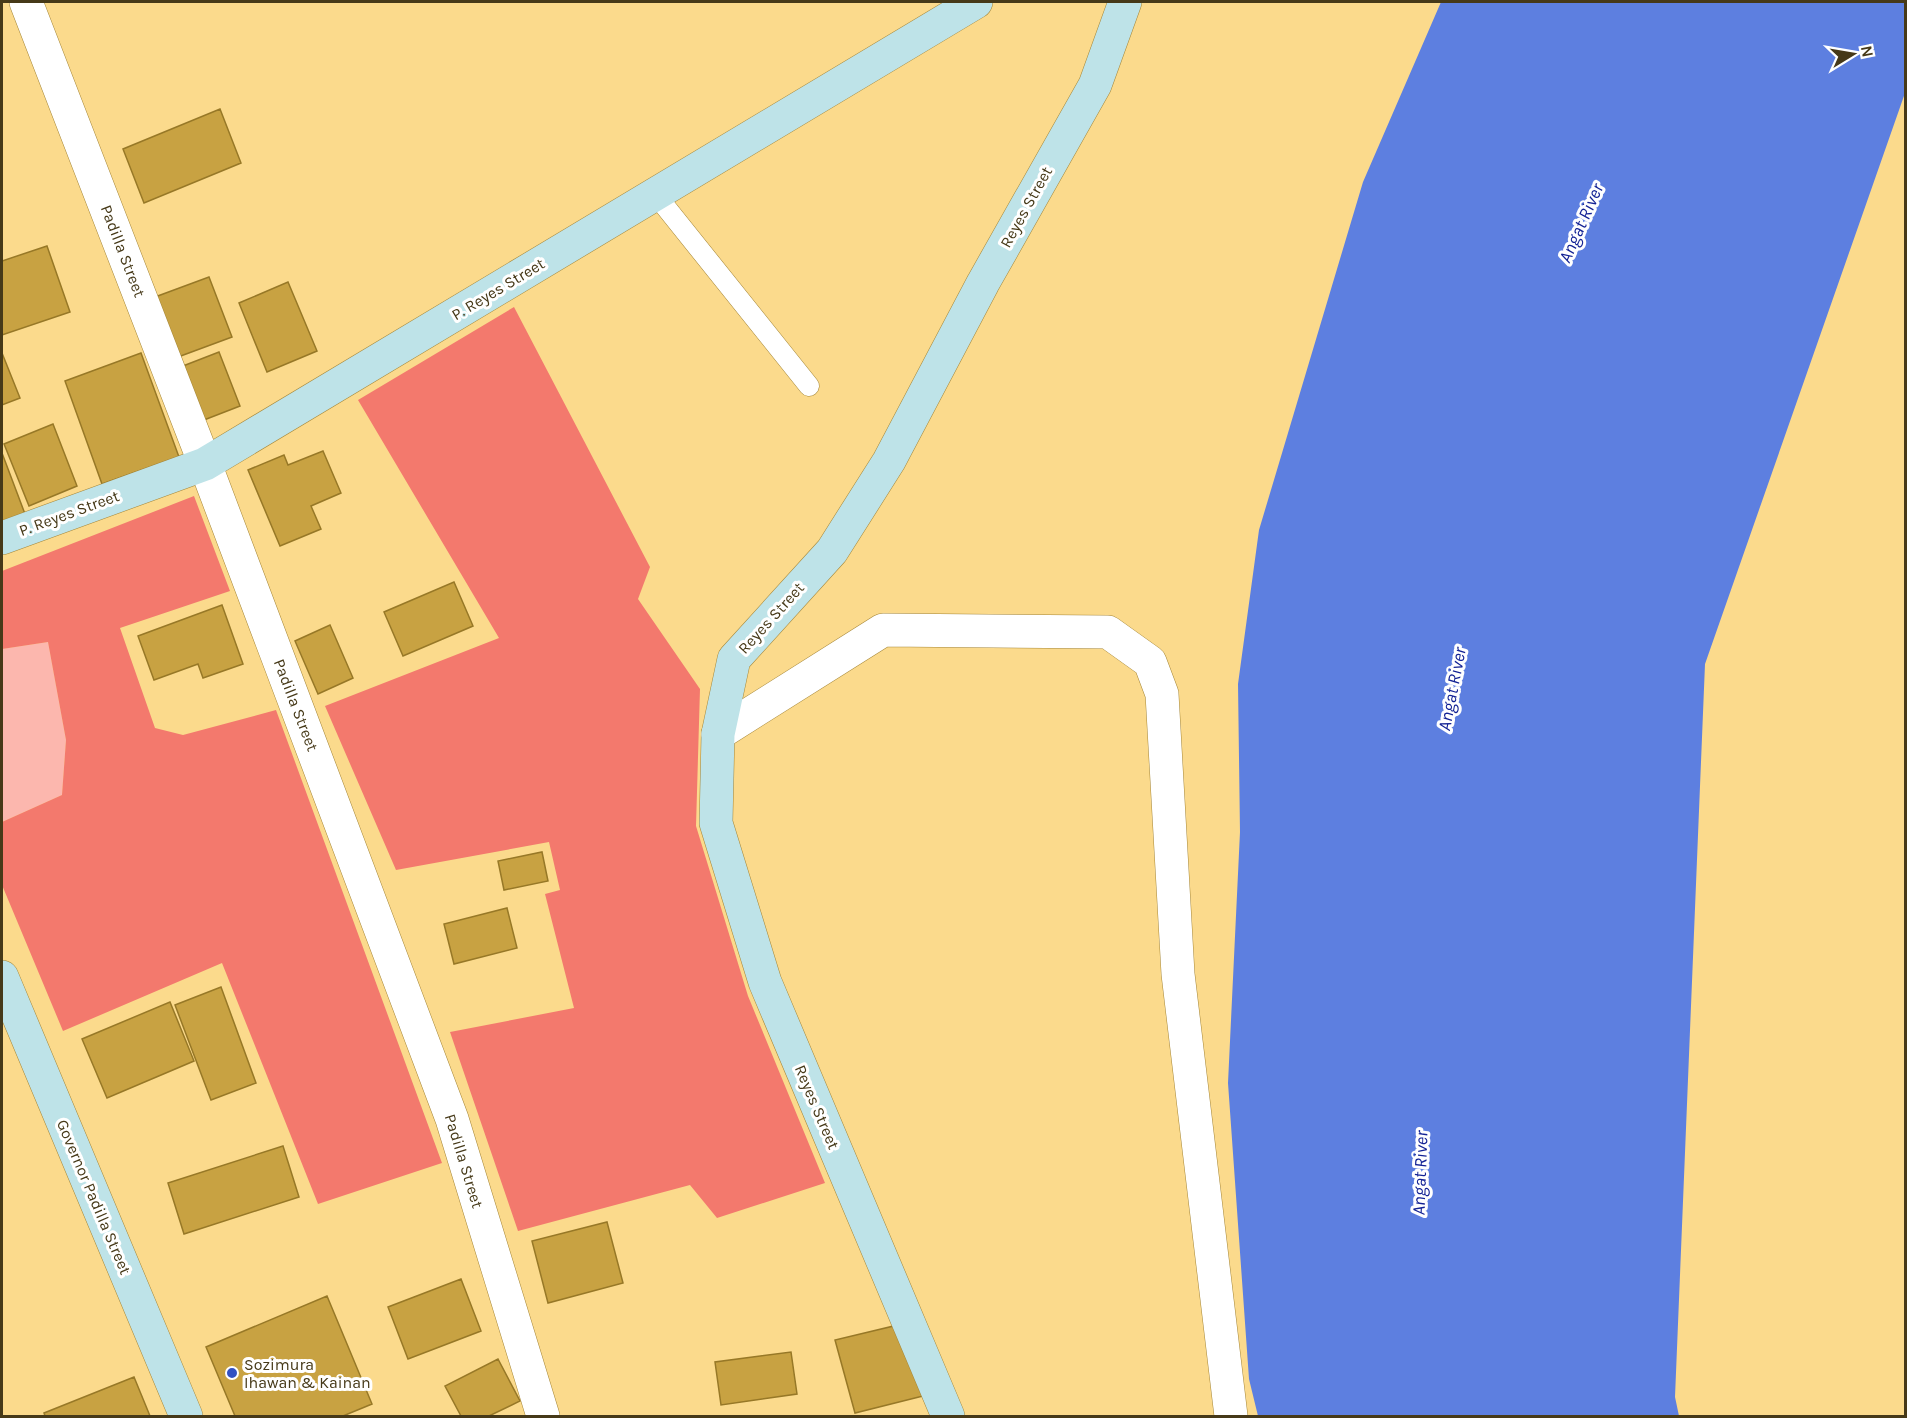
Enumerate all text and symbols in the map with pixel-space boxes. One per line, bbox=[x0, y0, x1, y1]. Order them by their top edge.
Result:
north arrow bbox=[1823, 24, 1883, 84]
text: N bbox=[1857, 44, 1878, 59]
street label: Reyes Street bbox=[996, 163, 1056, 251]
water label: Angat River bbox=[1554, 179, 1609, 266]
street label: Padilla Street bbox=[97, 202, 149, 300]
street label: P. Reyes Street bbox=[448, 254, 548, 324]
street label: P. Reyes Street bbox=[16, 486, 122, 540]
street label: Reyes Street bbox=[734, 578, 808, 658]
water label: Angat River bbox=[1433, 645, 1471, 733]
street label: Padilla Street bbox=[270, 656, 322, 754]
street label: Reyes Street bbox=[791, 1062, 843, 1152]
street label: Padilla Street bbox=[441, 1112, 487, 1210]
street label: Governor Padilla Street bbox=[53, 1117, 135, 1277]
water label: Angat River bbox=[1408, 1129, 1432, 1216]
place label: Sozimura Ihawan & Kainan bbox=[244, 1355, 371, 1392]
marker: Sozimura Ihawan & Kainan bbox=[225, 1366, 239, 1380]

